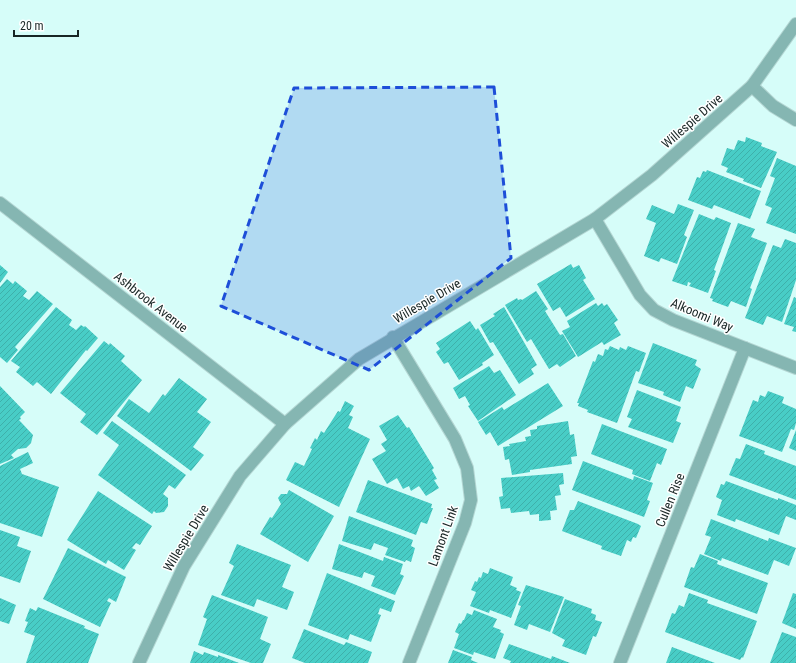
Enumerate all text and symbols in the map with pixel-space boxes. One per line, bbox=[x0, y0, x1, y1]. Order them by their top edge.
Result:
scale bar bbox=[14, 12, 78, 38]
text: 20 m bbox=[20, 19, 44, 33]
street label: Willespie Drive bbox=[659, 91, 725, 151]
street label: Ashbrook Avenue bbox=[111, 269, 191, 335]
street label: Willespie Drive bbox=[391, 276, 463, 326]
street label: Alkoomi Way bbox=[669, 295, 736, 335]
street label: Cullen Rise bbox=[652, 471, 688, 529]
street label: Willespie Drive bbox=[160, 502, 212, 574]
street label: Lamont Link bbox=[425, 504, 461, 568]

